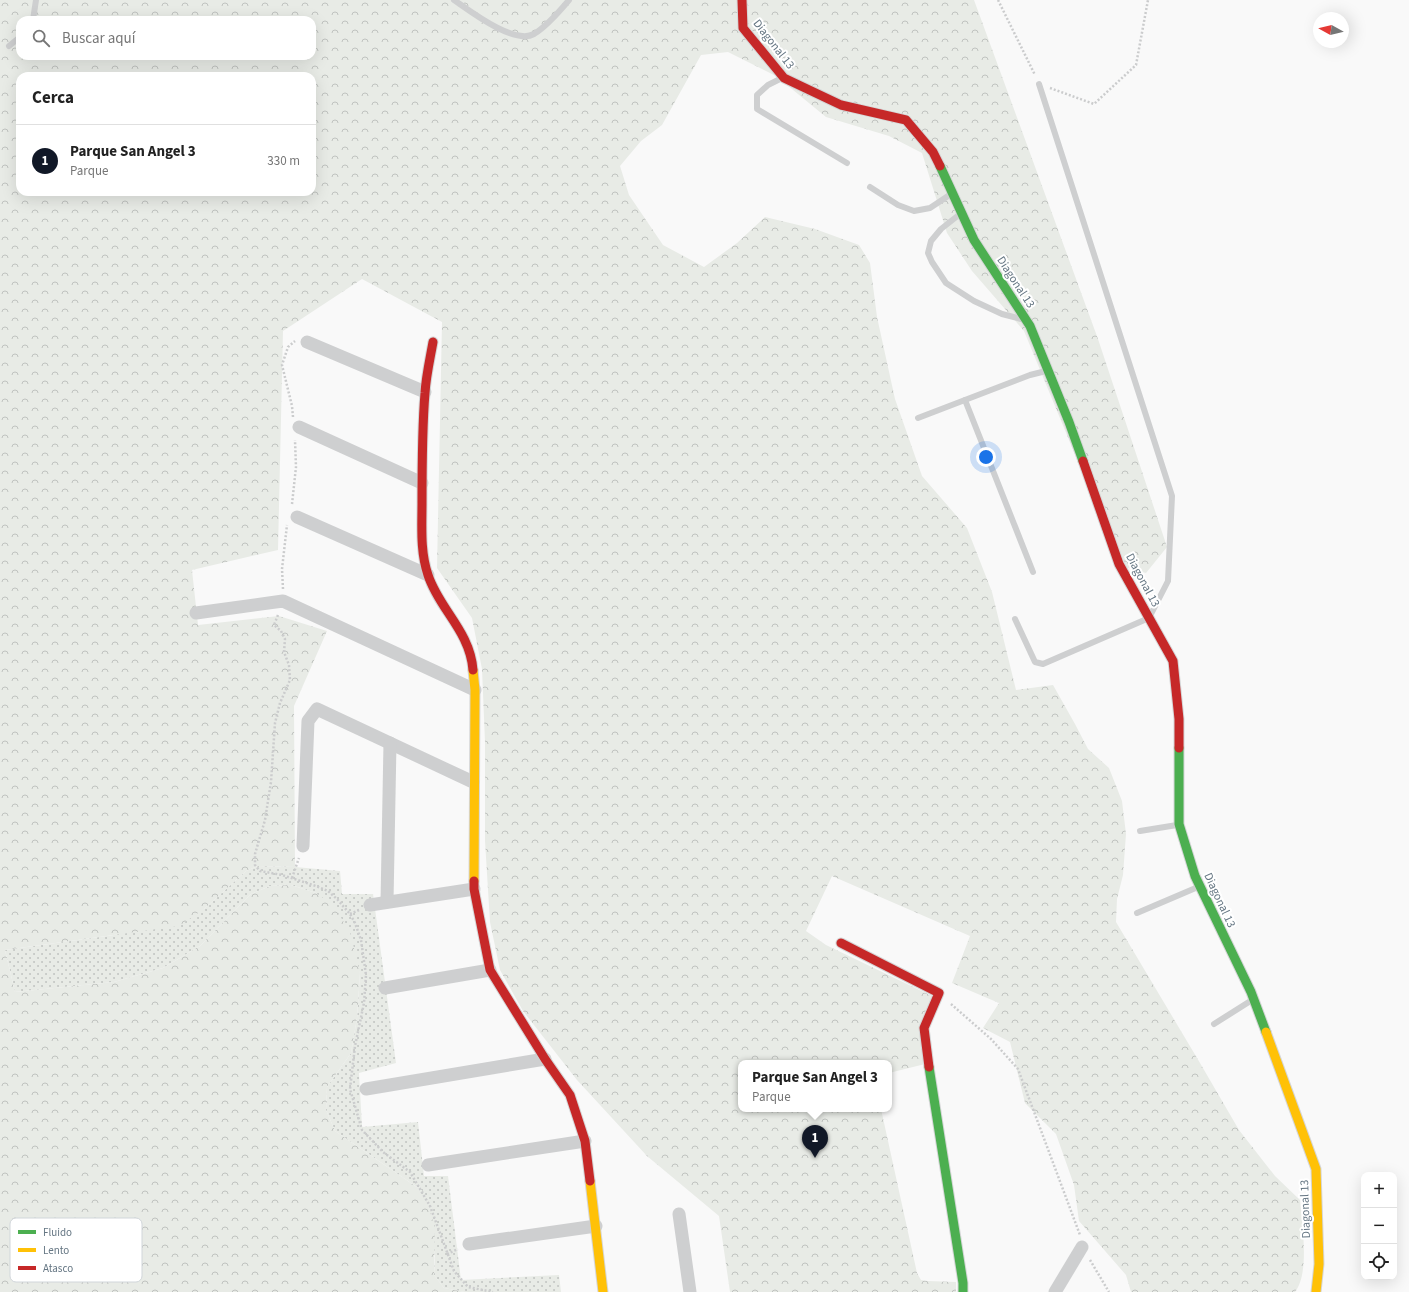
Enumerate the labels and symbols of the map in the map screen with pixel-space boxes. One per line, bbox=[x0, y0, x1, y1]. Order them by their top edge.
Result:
north arrow bbox=[1313, 12, 1349, 48]
street label: Diagonal 13 bbox=[749, 16, 798, 73]
street label: Diagonal 13 bbox=[992, 253, 1039, 312]
your location bbox=[976, 447, 996, 467]
street label: Diagonal 13 bbox=[1121, 550, 1164, 610]
street label: Diagonal 13 bbox=[1199, 870, 1240, 930]
pin: 1 bbox=[802, 1125, 828, 1158]
street label: Diagonal 13 bbox=[1296, 1179, 1315, 1239]
legend bbox=[10, 1218, 142, 1282]
text: Fluido bbox=[43, 1225, 72, 1240]
text: Lento bbox=[43, 1243, 69, 1258]
text: Atasco bbox=[43, 1261, 73, 1276]

